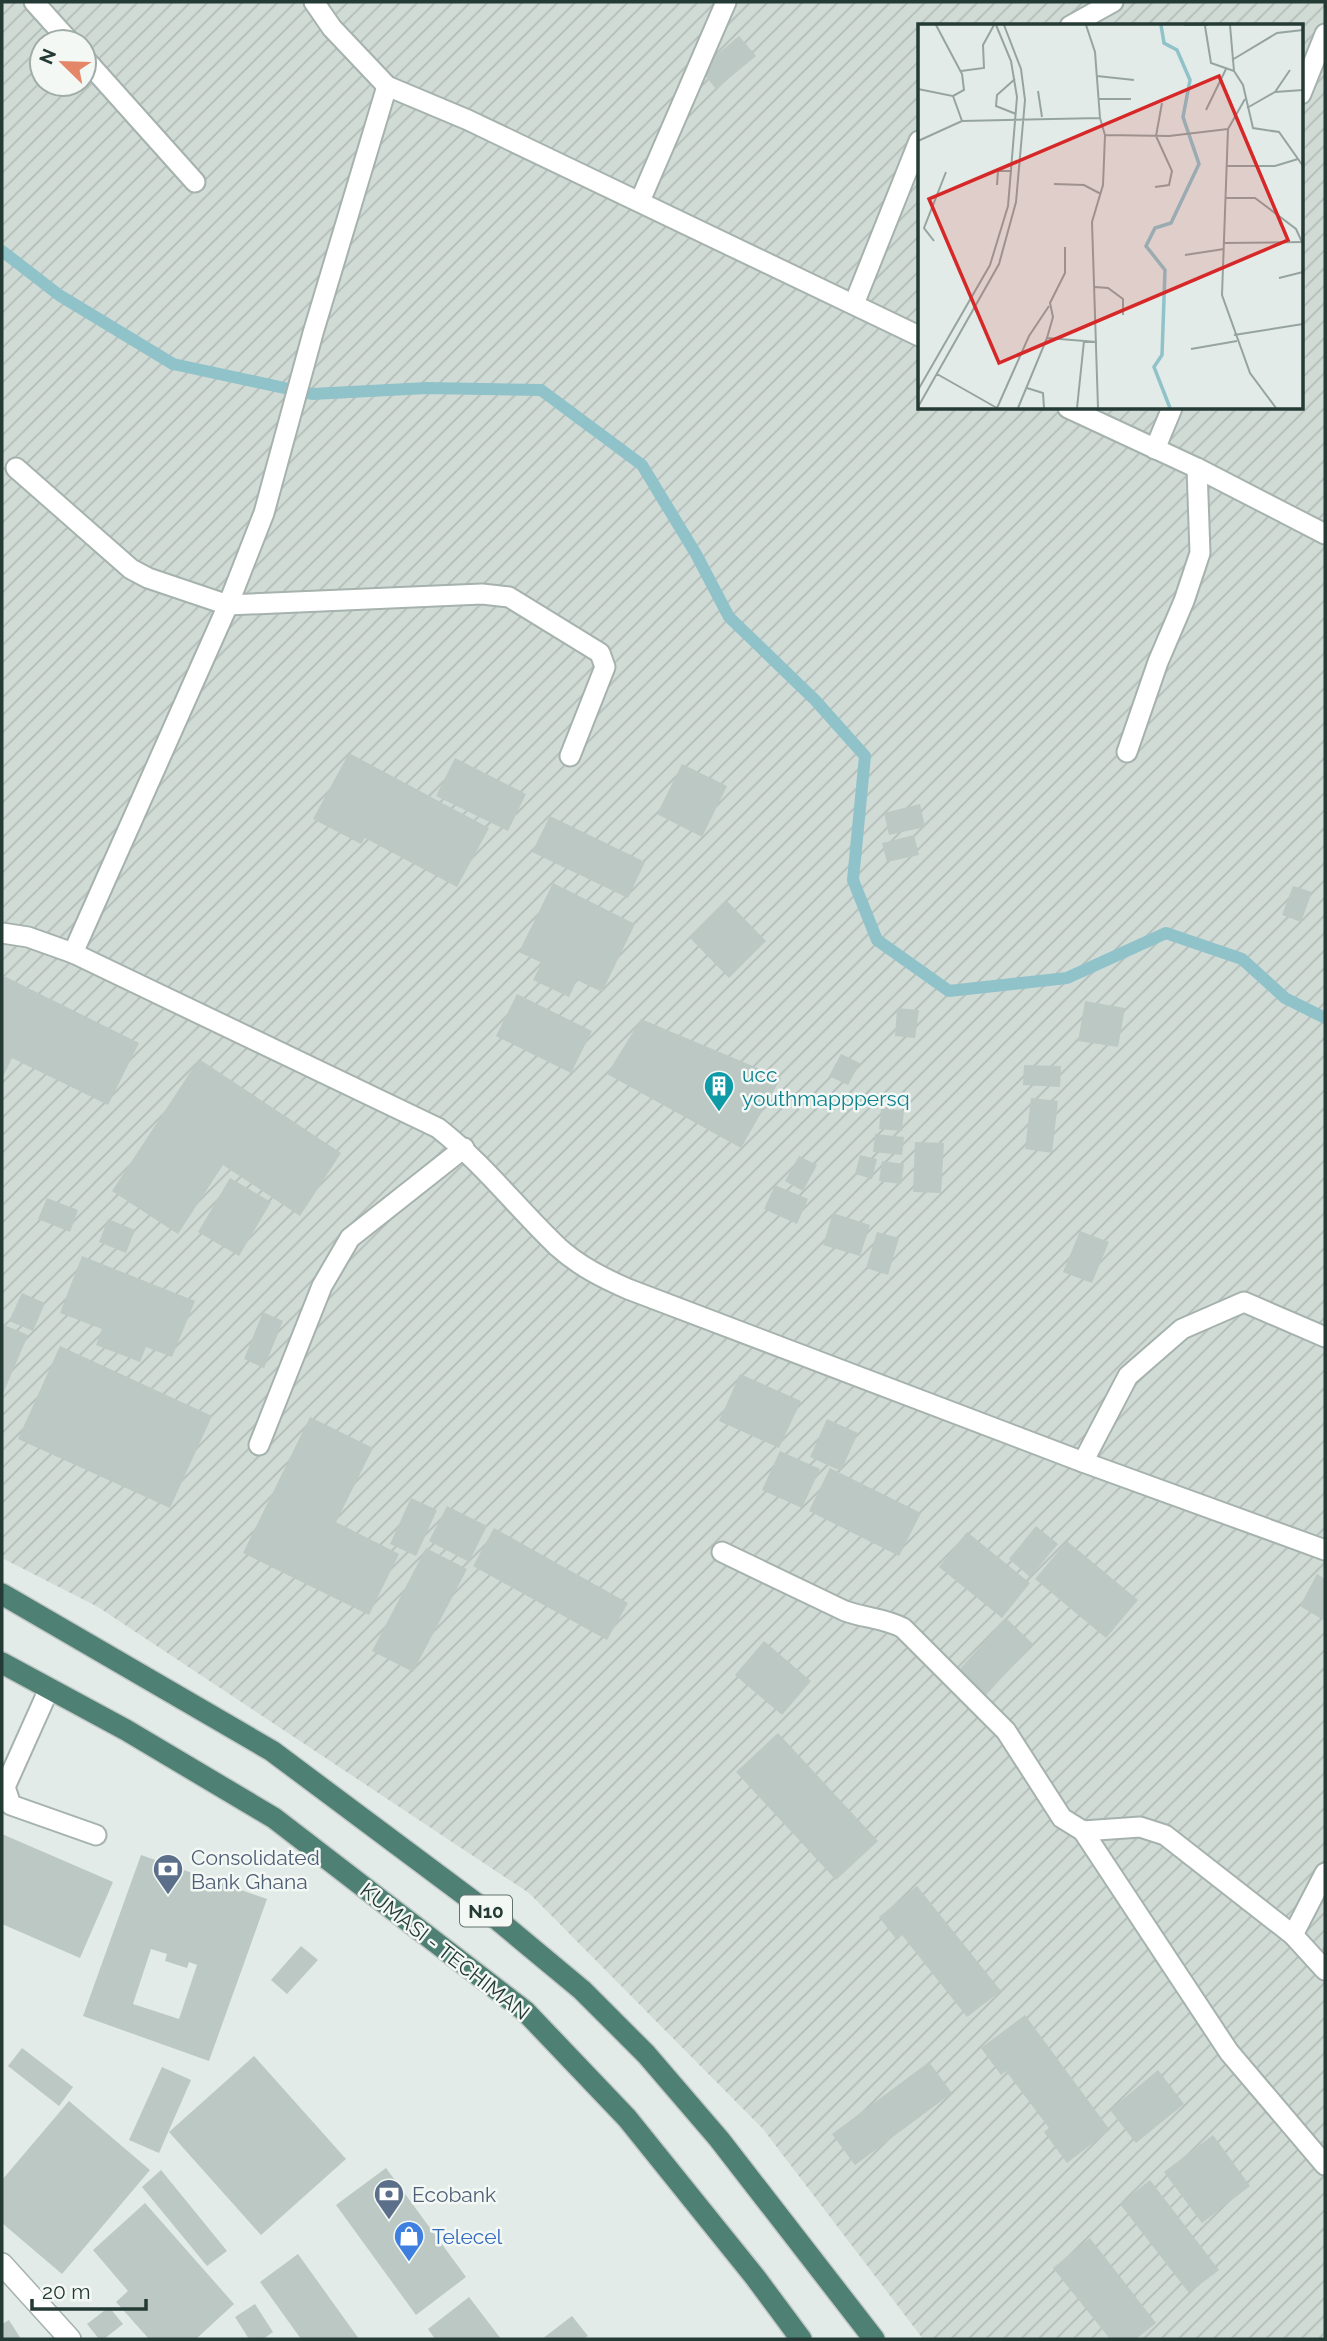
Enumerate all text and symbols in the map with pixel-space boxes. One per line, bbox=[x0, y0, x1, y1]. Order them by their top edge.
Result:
inset map bbox=[918, 24, 1302, 410]
north arrow bbox=[28, 28, 98, 98]
text: N bbox=[34, 45, 60, 67]
place label: ucc youthmapppersq bbox=[742, 1062, 910, 1111]
building icon: ucc youthmapppersq bbox=[702, 1069, 736, 1113]
place label: Consolidated Bank Ghana bbox=[191, 1845, 320, 1894]
bank icon: Consolidated Bank Ghana bbox=[151, 1852, 185, 1896]
street label: KUMASI - TECHIMAN bbox=[355, 1877, 535, 2025]
road number: N10 bbox=[460, 1896, 512, 1926]
bank icon: Ecobank bbox=[372, 2177, 406, 2221]
place label: Ecobank bbox=[412, 2182, 496, 2207]
shop icon: Telecel bbox=[392, 2219, 426, 2263]
place label: Telecel bbox=[432, 2224, 503, 2249]
scale bar bbox=[32, 2268, 145, 2312]
text: 20 m bbox=[42, 2279, 90, 2304]

